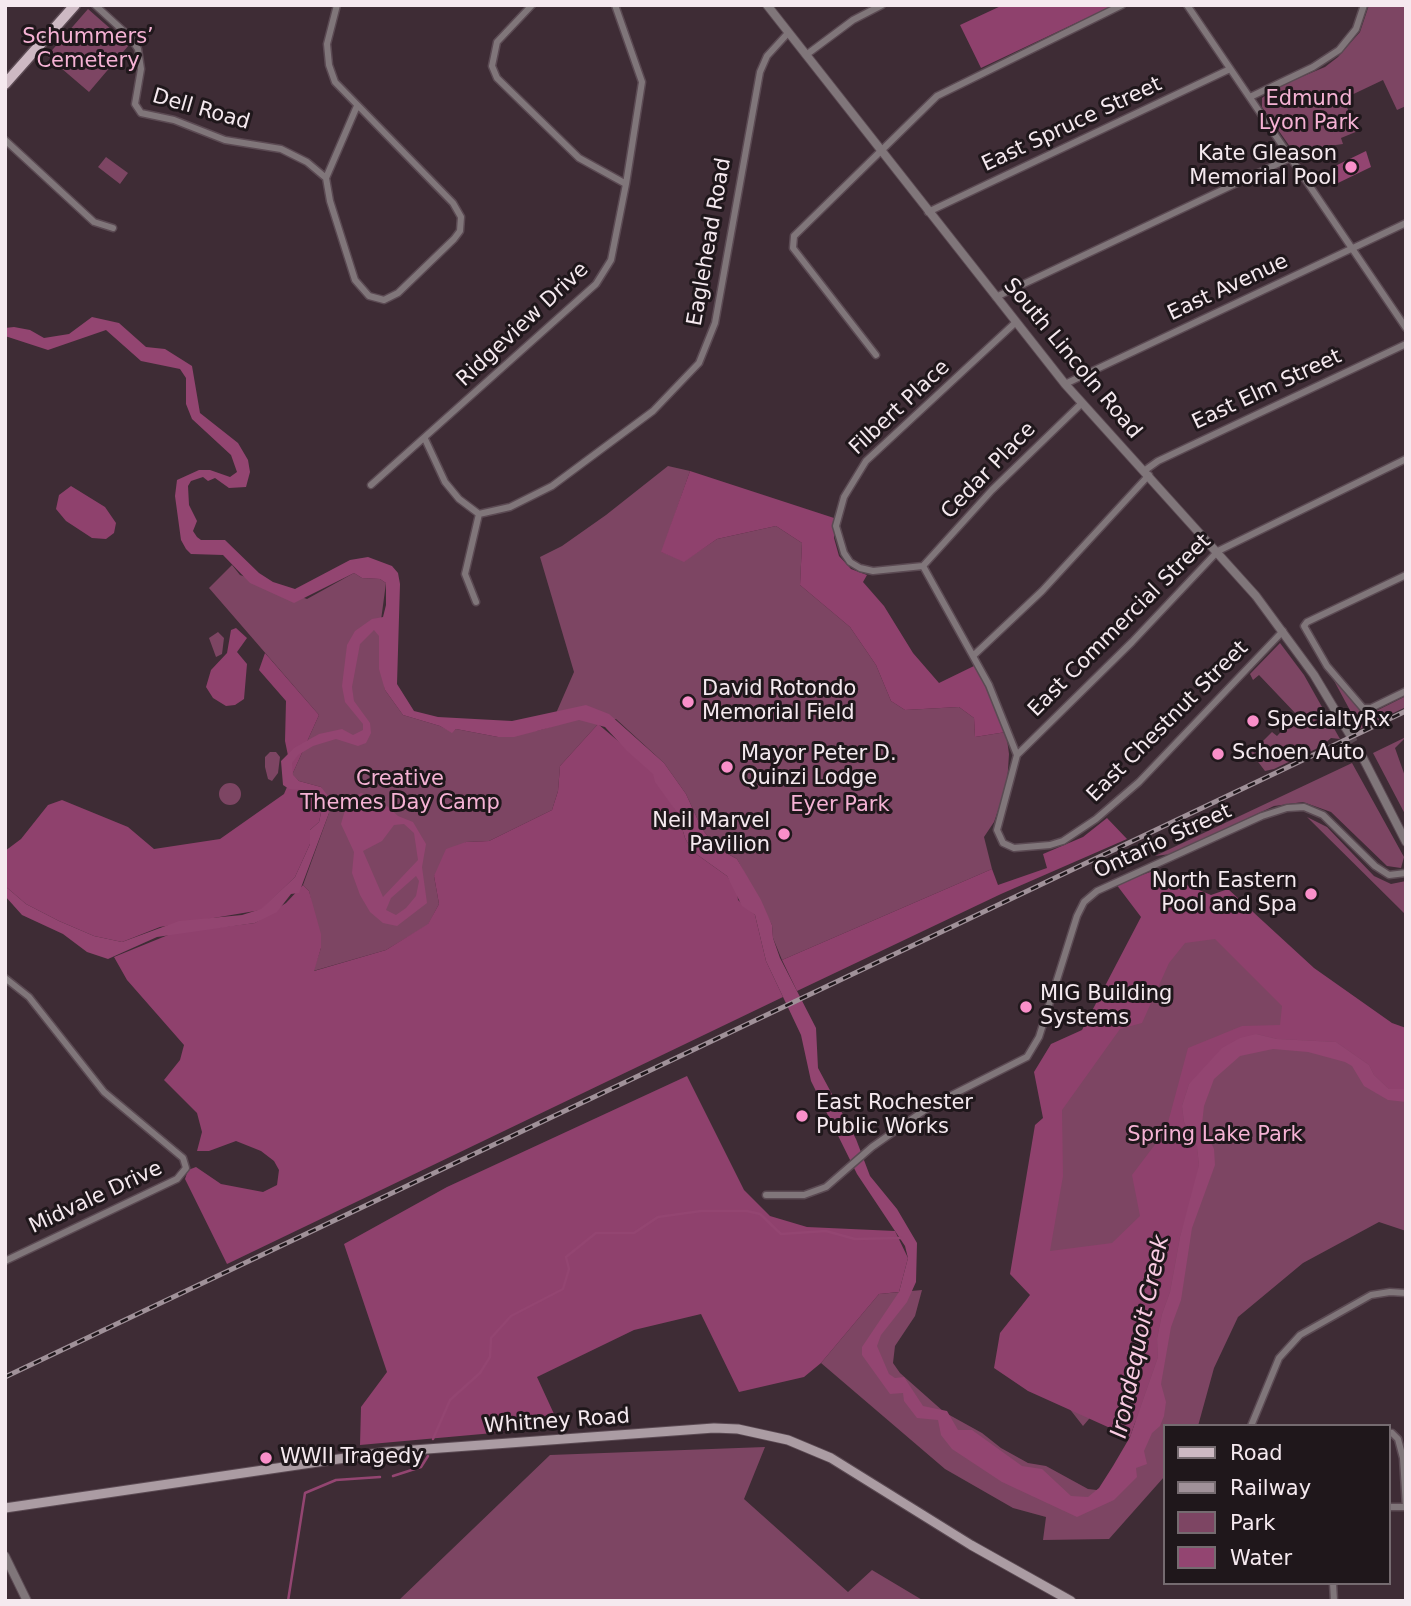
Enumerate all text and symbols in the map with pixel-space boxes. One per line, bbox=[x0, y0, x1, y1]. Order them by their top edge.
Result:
park label: Schummers’ Cemetery bbox=[22, 25, 154, 75]
street label: East Spruce Street bbox=[978, 72, 1166, 178]
street label: Dell Road bbox=[149, 84, 253, 136]
park label: Edmund Lyon Park bbox=[1259, 87, 1359, 137]
place label: Kate Gleason Memorial Pool bbox=[1189, 142, 1337, 192]
street label: Eaglehead Road bbox=[683, 156, 737, 328]
marker: Kate Gleason Memorial Pool bbox=[1343, 159, 1359, 175]
street label: East Avenue bbox=[1164, 249, 1292, 327]
street label: Ridgeview Drive bbox=[452, 257, 594, 393]
street label: South Lincoln Road bbox=[998, 274, 1146, 444]
street label: East Elm Street bbox=[1188, 344, 1346, 436]
street label: Filbert Place bbox=[845, 355, 955, 461]
street label: Cedar Place bbox=[937, 417, 1041, 525]
street label: East Commercial Street bbox=[1023, 529, 1217, 723]
street label: East Chestnut Street bbox=[1082, 636, 1254, 808]
place label: David Rotondo Memorial Field bbox=[702, 677, 856, 727]
marker: David Rotondo Memorial Field bbox=[680, 694, 696, 710]
place label: SpecialtyRx bbox=[1267, 708, 1390, 734]
marker: SpecialtyRx bbox=[1245, 713, 1261, 729]
place label: Schoen Auto bbox=[1232, 741, 1365, 767]
place label: Mayor Peter D. Quinzi Lodge bbox=[741, 742, 897, 792]
marker: Schoen Auto bbox=[1210, 746, 1226, 762]
marker: Mayor Peter D. Quinzi Lodge bbox=[719, 759, 735, 775]
park label: Creative Themes Day Camp bbox=[300, 767, 500, 817]
park label: Eyer Park bbox=[790, 793, 890, 819]
street label: Ontario Street bbox=[1090, 799, 1236, 885]
place label: Neil Marvel Pavilion bbox=[652, 809, 770, 859]
marker: Neil Marvel Pavilion bbox=[776, 826, 792, 842]
place label: North Eastern Pool and Spa bbox=[1152, 869, 1297, 919]
marker: North Eastern Pool and Spa bbox=[1303, 886, 1319, 902]
place label: MIG Building Systems bbox=[1040, 982, 1172, 1032]
marker: MIG Building Systems bbox=[1018, 999, 1034, 1015]
place label: East Rochester Public Works bbox=[816, 1091, 973, 1141]
marker: East Rochester Public Works bbox=[794, 1108, 810, 1124]
park label: Spring Lake Park bbox=[1127, 1123, 1303, 1149]
street label: Midvale Drive bbox=[25, 1156, 167, 1240]
water label: Irondequoit Creek bbox=[1106, 1233, 1176, 1441]
street label: Whitney Road bbox=[483, 1404, 631, 1440]
legend bbox=[1162, 1424, 1390, 1585]
text: Road bbox=[1230, 1441, 1283, 1465]
place label: WWII Tragedy bbox=[280, 1445, 424, 1471]
marker: WWII Tragedy bbox=[258, 1450, 274, 1466]
text: Railway bbox=[1230, 1476, 1311, 1500]
text: Park bbox=[1230, 1511, 1275, 1535]
text: Water bbox=[1230, 1546, 1292, 1570]

